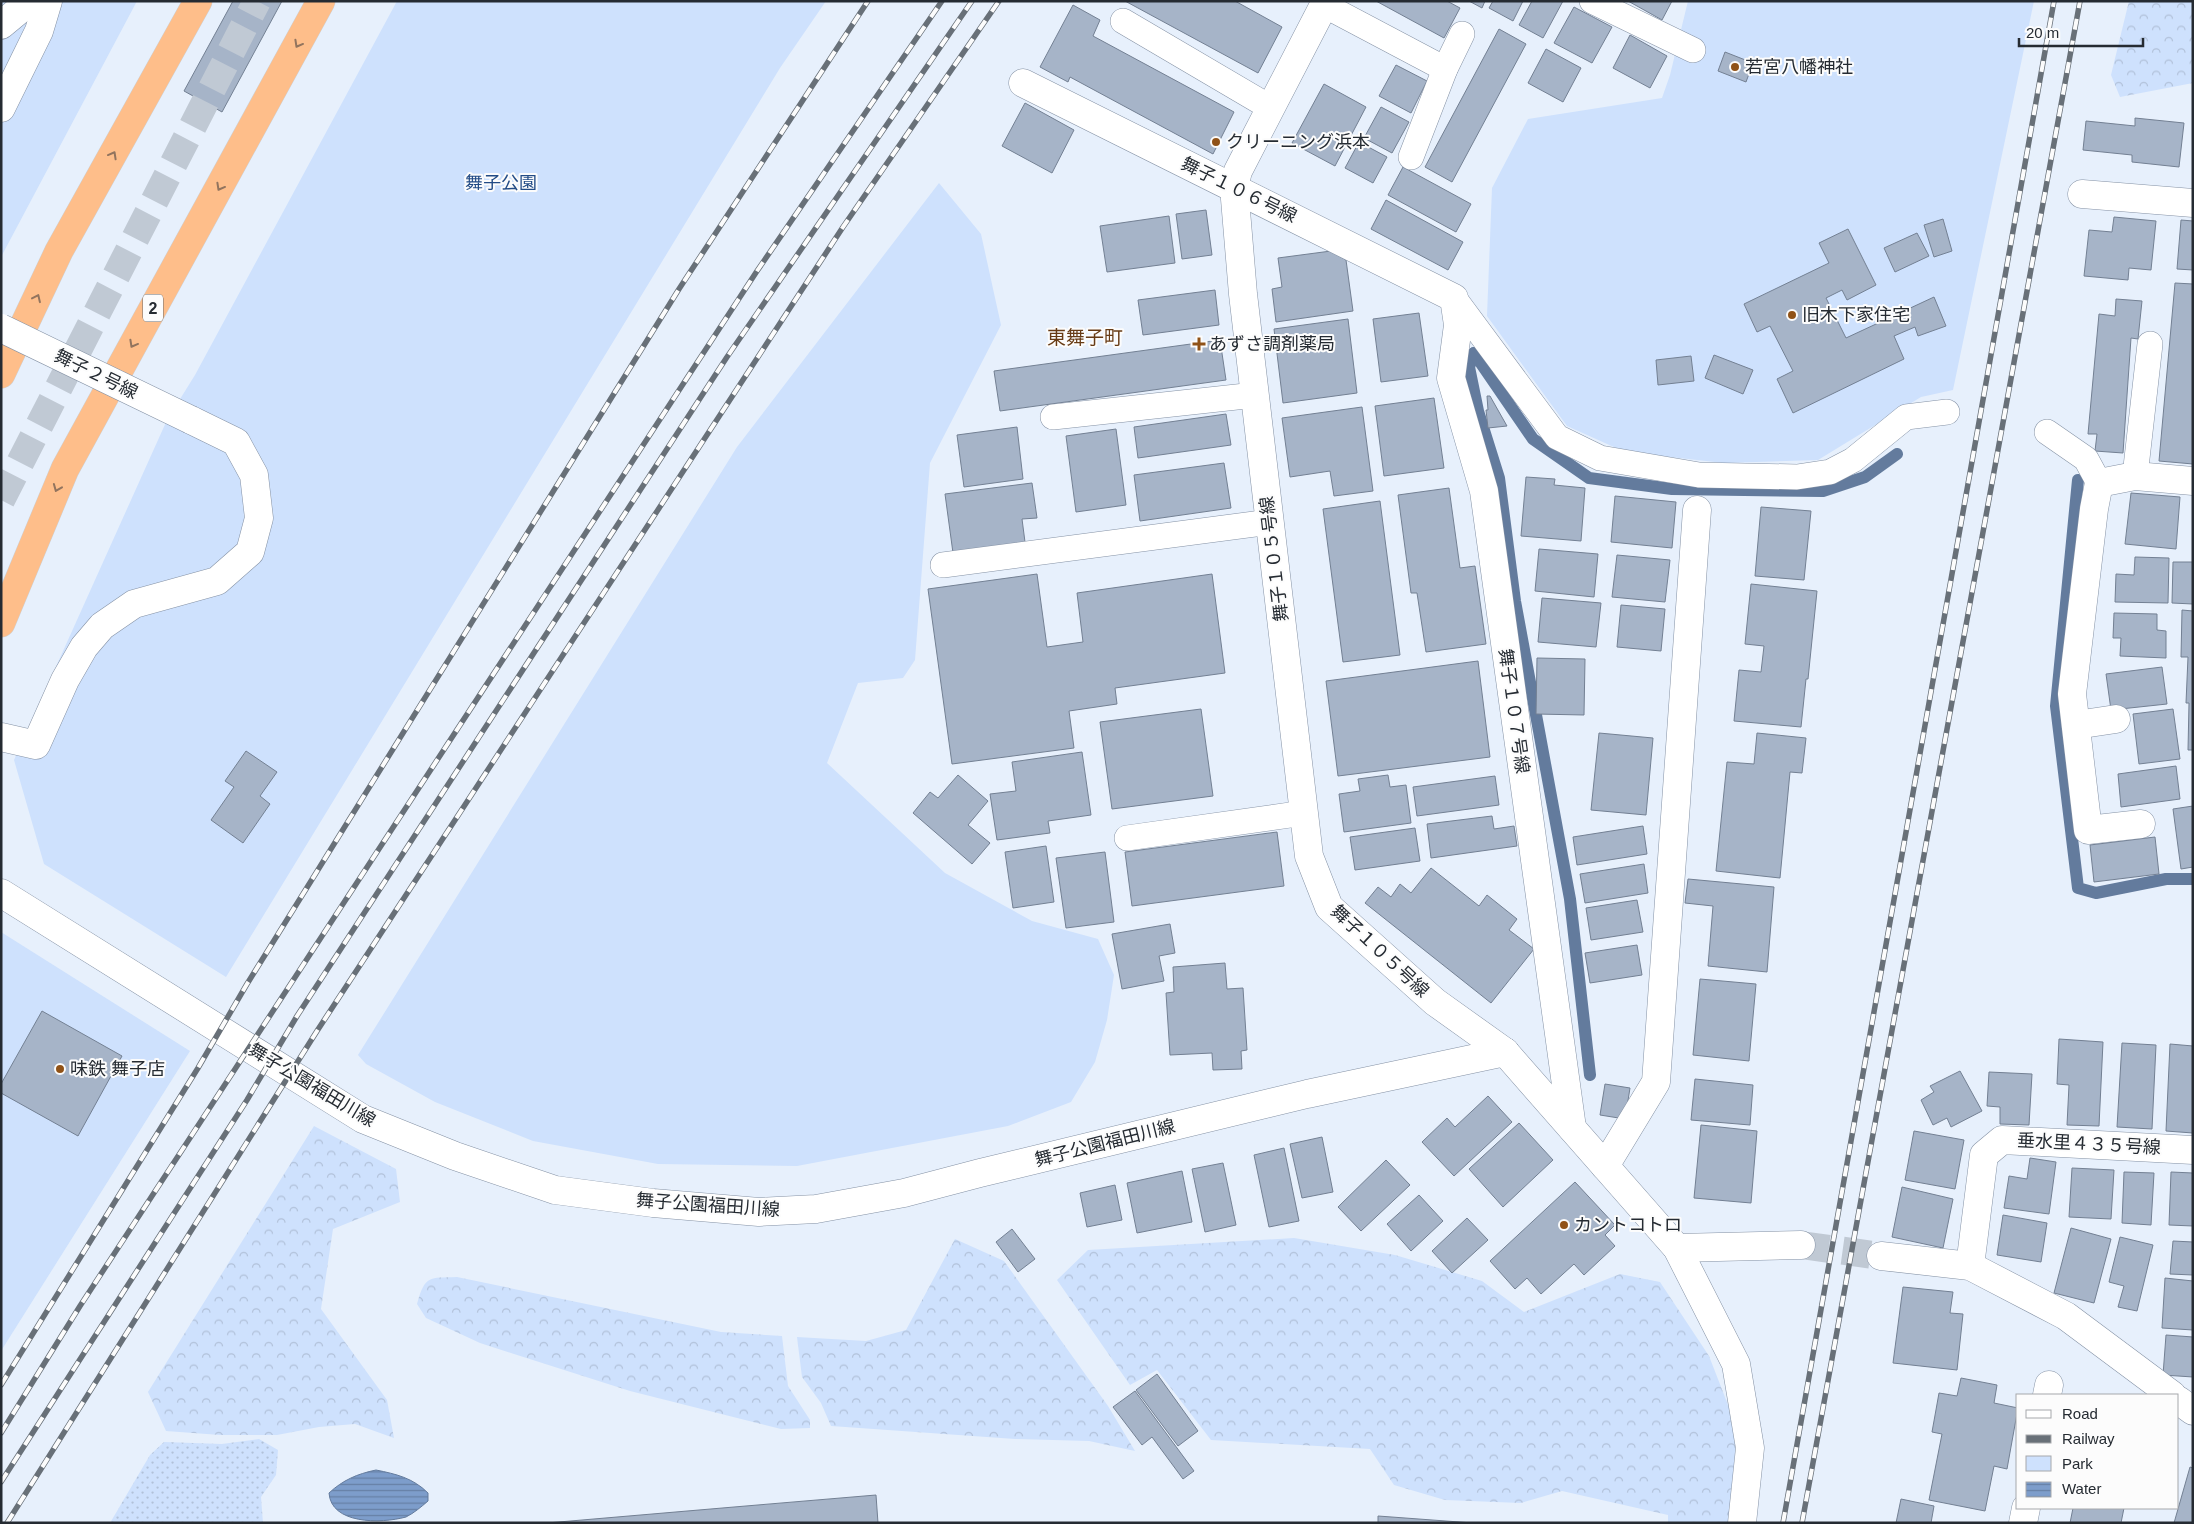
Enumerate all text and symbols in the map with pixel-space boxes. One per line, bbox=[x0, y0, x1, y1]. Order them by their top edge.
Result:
scale bar bbox=[2019, 15, 2143, 47]
text: 20 m bbox=[2026, 24, 2059, 41]
one-way arrow bbox=[294, 39, 304, 48]
place label: 若宮八幡神社 bbox=[1745, 57, 1853, 77]
marker: 若宮八幡神社 bbox=[1729, 61, 1741, 73]
place label: クリーニング浜本 bbox=[1226, 132, 1370, 152]
marker: クリーニング浜本 bbox=[1210, 136, 1222, 148]
one-way arrow bbox=[107, 151, 117, 160]
street label: 舞子１０６号線 bbox=[1178, 153, 1300, 227]
park label: 舞子公園 bbox=[465, 173, 537, 193]
one-way arrow bbox=[216, 181, 226, 190]
one-way arrow bbox=[31, 294, 41, 303]
road number: 2 bbox=[143, 294, 163, 322]
place label: 旧木下家住宅 bbox=[1802, 305, 1910, 325]
marker: 旧木下家住宅 bbox=[1786, 309, 1798, 321]
district label: 東舞子町 bbox=[1047, 327, 1123, 348]
place label: あずさ調剤薬局 bbox=[1209, 334, 1335, 354]
marker: あずさ調剤薬局 bbox=[1193, 338, 1205, 350]
one-way arrow bbox=[130, 339, 140, 348]
street label: 舞子２号線 bbox=[51, 345, 141, 403]
one-way arrow bbox=[53, 483, 64, 492]
street label: 舞子１０５号線 bbox=[1256, 495, 1292, 623]
street label: 舞子１０７号線 bbox=[1495, 647, 1533, 775]
street label: 舞子１０５号線 bbox=[1327, 901, 1433, 1001]
street label: 舞子公園福田川線 bbox=[245, 1039, 379, 1131]
place label: 味鉄 舞子店 bbox=[70, 1059, 165, 1079]
marker: 味鉄 舞子店 bbox=[54, 1063, 66, 1075]
street label: 舞子公園福田川線 bbox=[1033, 1116, 1177, 1170]
street label: 垂水里４３５号線 bbox=[2017, 1130, 2161, 1158]
street label: 舞子公園福田川線 bbox=[635, 1190, 781, 1220]
place label: カントコトロ bbox=[1574, 1215, 1682, 1235]
marker: カントコトロ bbox=[1558, 1219, 1570, 1231]
legend bbox=[2016, 1394, 2179, 1509]
text: Road bbox=[2062, 1405, 2098, 1422]
text: Railway bbox=[2062, 1430, 2115, 1447]
text: Park bbox=[2062, 1455, 2093, 1472]
text: Water bbox=[2062, 1480, 2101, 1497]

